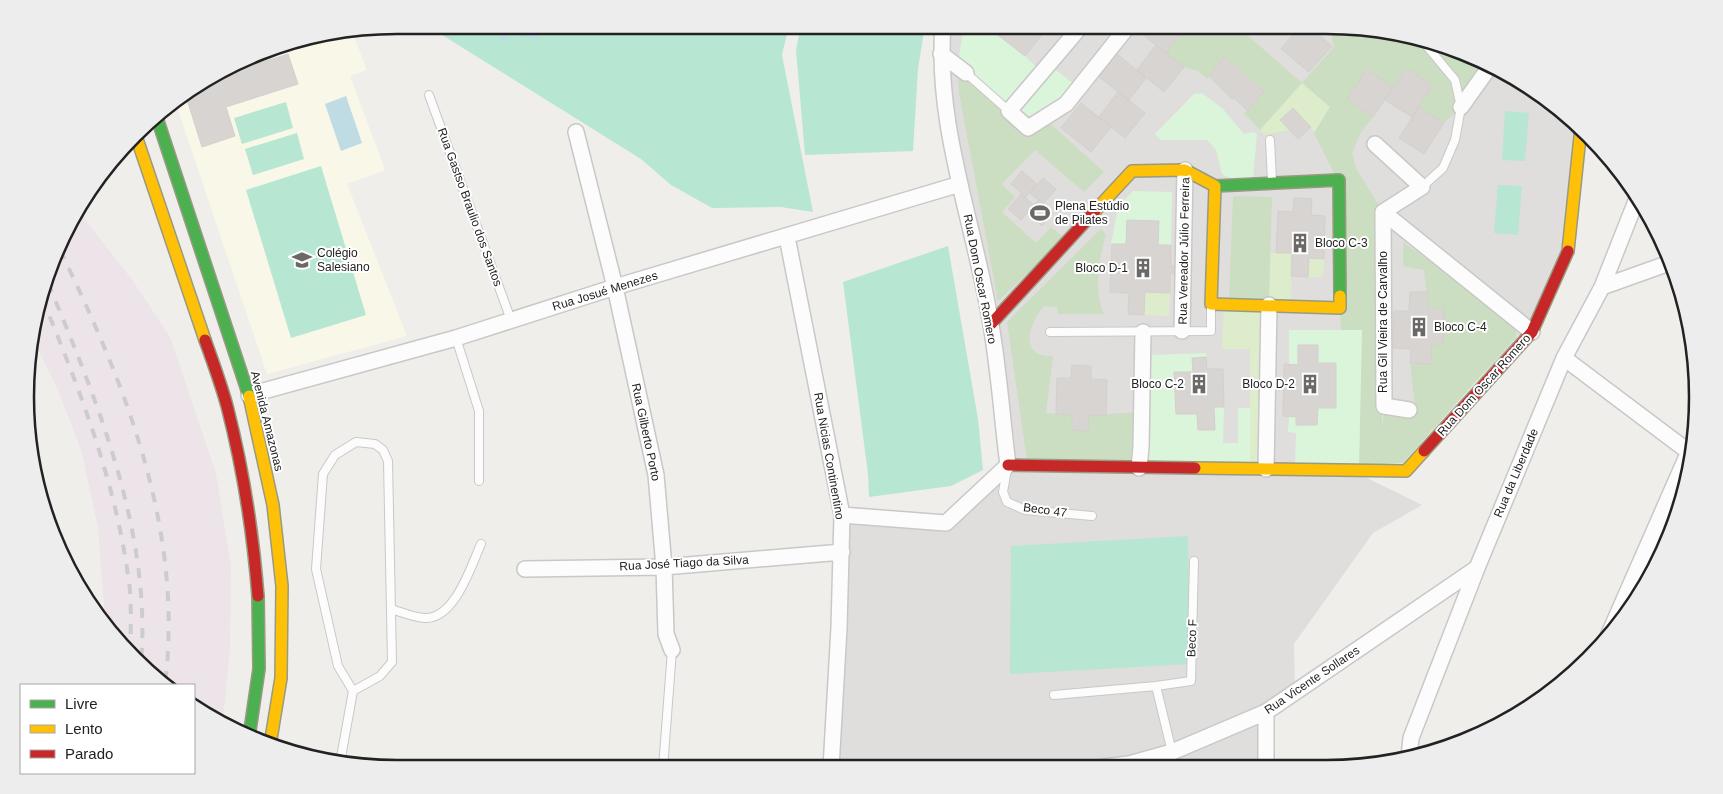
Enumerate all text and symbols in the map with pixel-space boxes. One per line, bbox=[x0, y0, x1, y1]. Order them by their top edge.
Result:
street label: Rua Gastso Braulio dos Santos bbox=[435, 126, 505, 288]
street label: Rua Vereador Júlio Ferreira bbox=[1176, 177, 1192, 325]
place label: Plena Estúdio de Pilates bbox=[1055, 199, 1129, 227]
sports icon: Plena Estúdio de Pilates bbox=[1029, 202, 1051, 224]
street label: Rua Dom Oscar Romero bbox=[961, 213, 1000, 345]
building icon: Bloco C-3 bbox=[1289, 232, 1311, 254]
place label: Bloco C-3 bbox=[1315, 236, 1368, 250]
place label: Colégio Salesiano bbox=[317, 246, 370, 274]
school or university icon: Colégio Salesiano bbox=[291, 249, 313, 271]
street label: Rua Gil Vieira de Carvalho bbox=[1376, 251, 1390, 393]
building icon: Bloco D-1 bbox=[1132, 257, 1154, 279]
place label: Bloco D-1 bbox=[1075, 261, 1128, 275]
street label: Rua Josué Menezes bbox=[551, 268, 659, 314]
building icon: Bloco C-4 bbox=[1408, 316, 1430, 338]
place label: Bloco C-4 bbox=[1434, 320, 1487, 334]
street label: Rua Dom Oscar Romero bbox=[1435, 331, 1534, 439]
street label: Avenida Amazonas bbox=[248, 370, 286, 472]
building icon: Bloco C-2 bbox=[1188, 373, 1210, 395]
building icon: Bloco D-2 bbox=[1299, 373, 1321, 395]
place label: Bloco C-2 bbox=[1131, 377, 1184, 391]
place label: Bloco D-2 bbox=[1242, 377, 1295, 391]
street label: Rua Gilberto Porto bbox=[629, 382, 663, 482]
street label: Rua Nicias Continentino bbox=[811, 391, 847, 521]
street label: Rua da Liberdade bbox=[1491, 426, 1541, 520]
street label: Beco 47 bbox=[1022, 500, 1068, 520]
street label: Rua José Tiago da Silva bbox=[619, 553, 749, 573]
street label: Beco F bbox=[1184, 619, 1200, 657]
street label: Rua Vicente Sollares bbox=[1262, 643, 1362, 717]
legend bbox=[20, 684, 195, 774]
text: Livre bbox=[65, 695, 98, 712]
text: Lento bbox=[65, 720, 103, 737]
text: Parado bbox=[65, 745, 113, 762]

